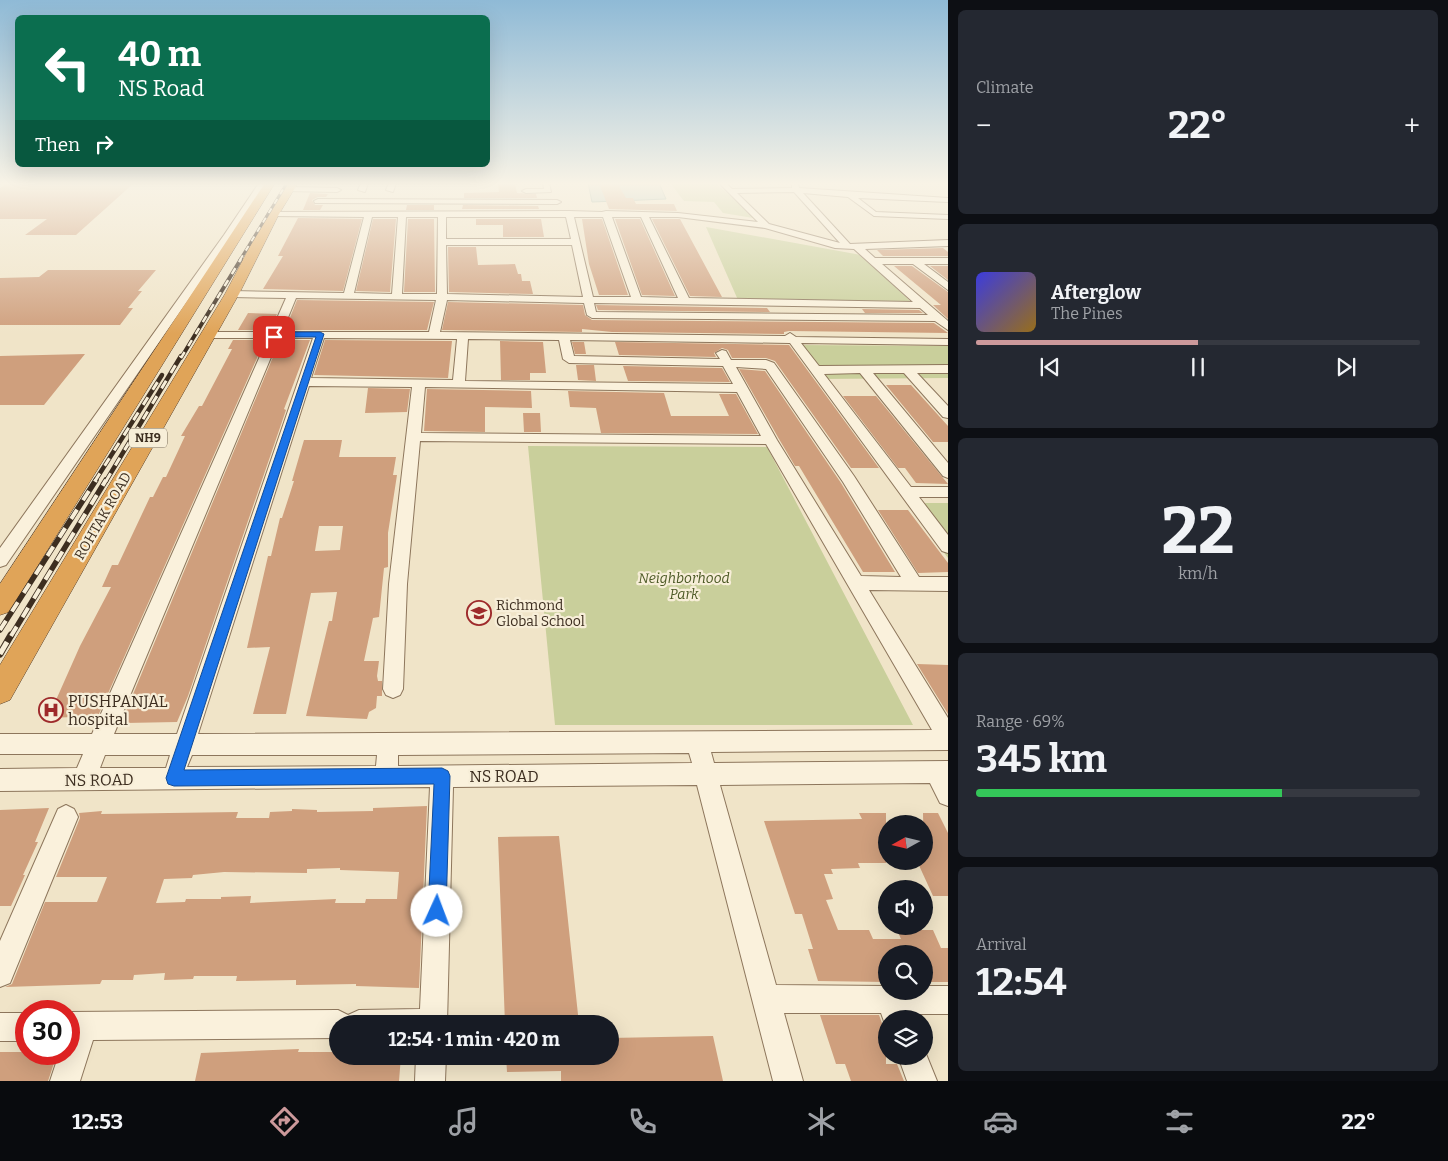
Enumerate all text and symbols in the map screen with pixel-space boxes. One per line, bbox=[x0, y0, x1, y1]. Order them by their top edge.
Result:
text: 40 m bbox=[118, 33, 201, 75]
icon: left bbox=[35, 35, 100, 100]
text: NS Road bbox=[118, 75, 204, 102]
text: Climate bbox=[976, 78, 1034, 97]
text: 22° bbox=[1168, 102, 1227, 148]
text: − bbox=[976, 109, 991, 142]
text: + bbox=[1404, 109, 1420, 142]
icon: right bbox=[90, 130, 118, 158]
text: Then bbox=[35, 133, 80, 156]
text: Afterglow bbox=[1051, 281, 1141, 304]
text: The Pines bbox=[1051, 304, 1123, 323]
pin bbox=[253, 316, 295, 358]
icon: arrive bbox=[260, 323, 288, 351]
icon: previous bbox=[1036, 353, 1064, 381]
icon: pause bbox=[1184, 353, 1212, 381]
icon: next bbox=[1332, 353, 1360, 381]
road number: NH9 bbox=[129, 428, 167, 448]
street label: ROHTAK ROAD bbox=[71, 469, 135, 563]
text: 22 bbox=[1161, 492, 1235, 570]
text: km/h bbox=[1178, 564, 1218, 583]
park label: Neighborhood Park bbox=[638, 570, 730, 603]
place label: Richmond Global School bbox=[496, 597, 585, 630]
school or university icon: Richmond Global School bbox=[466, 600, 492, 626]
place label: PUSHPANJAL hospital bbox=[68, 692, 168, 729]
hospital icon: PUSHPANJAL hospital bbox=[38, 697, 64, 723]
text: Range · 69% bbox=[976, 712, 1065, 731]
text: 345 km bbox=[976, 736, 1107, 782]
street label: NS ROAD bbox=[469, 767, 539, 786]
street label: NS ROAD bbox=[64, 770, 134, 790]
north arrow bbox=[878, 815, 932, 870]
map controls bbox=[878, 815, 933, 1065]
button: sound bbox=[878, 880, 933, 935]
position arrow bbox=[410, 884, 462, 936]
text: Arrival bbox=[976, 935, 1027, 954]
button: search bbox=[878, 945, 933, 1000]
text: 12:54 bbox=[976, 959, 1067, 1005]
speed limit sign: 30 bbox=[15, 1000, 80, 1065]
button: layers bbox=[878, 1010, 933, 1065]
text: 12:54 · 1 min · 420 m bbox=[388, 1028, 560, 1051]
icon: directions bbox=[267, 1104, 302, 1139]
icon: music bbox=[446, 1104, 481, 1139]
icon: phone bbox=[625, 1104, 660, 1139]
icon: climate bbox=[804, 1104, 839, 1139]
icon: car bbox=[983, 1104, 1018, 1139]
icon: filters bbox=[1162, 1104, 1197, 1139]
text: 12:53 bbox=[72, 1108, 123, 1135]
text: 22° bbox=[1341, 1108, 1376, 1135]

